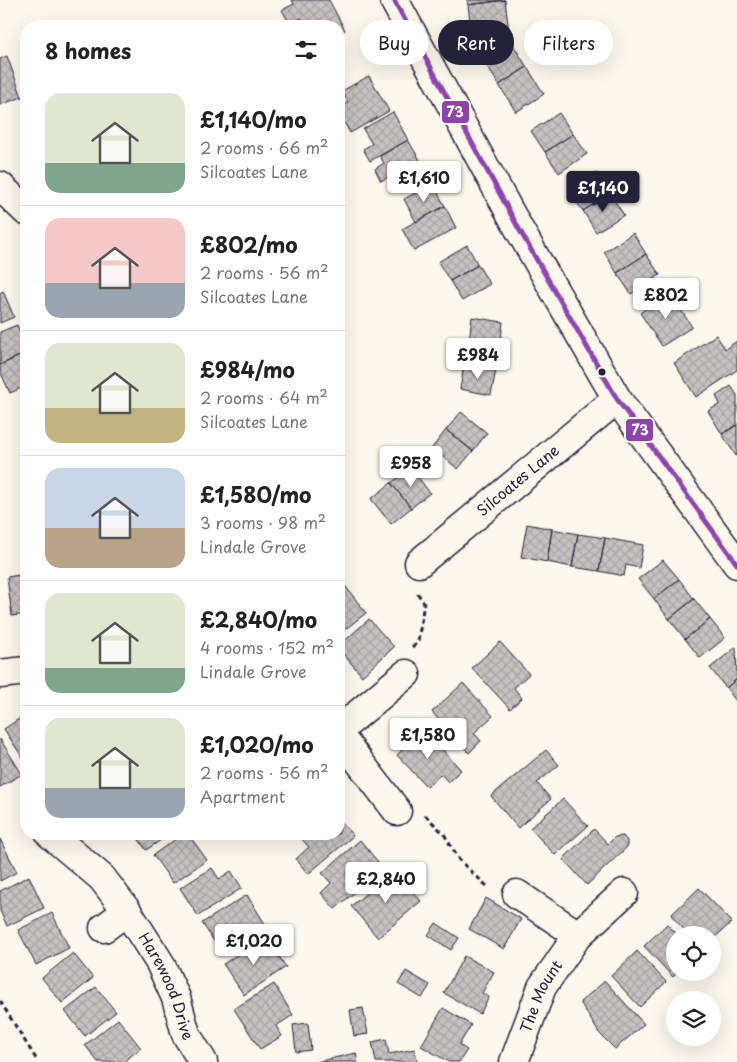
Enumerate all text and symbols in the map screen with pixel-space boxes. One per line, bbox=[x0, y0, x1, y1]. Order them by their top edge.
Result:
chip: Buy bbox=[360, 20, 428, 65]
chip: Rent bbox=[438, 20, 514, 65]
chip: Filters bbox=[524, 20, 613, 65]
text: 8 homes bbox=[45, 34, 131, 66]
icon: filters bbox=[292, 36, 320, 64]
line badge: 73 bbox=[441, 100, 470, 124]
text: 73 bbox=[446, 101, 464, 122]
text: £1,140/mo bbox=[200, 103, 307, 135]
icon: home bbox=[85, 113, 145, 173]
text: 2 rooms · 66 m² bbox=[200, 135, 328, 159]
text: Silcoates Lane bbox=[200, 159, 308, 183]
pin: £1,610 bbox=[383, 160, 465, 203]
text: £1,610 bbox=[398, 165, 450, 189]
pin: £1,140 bbox=[562, 170, 644, 213]
text: £1,140 bbox=[577, 175, 629, 199]
text: £802/mo bbox=[200, 228, 298, 260]
icon: home bbox=[85, 238, 145, 298]
text: 2 rooms · 56 m² bbox=[200, 260, 329, 284]
pin: £802 bbox=[636, 278, 696, 320]
text: £802 bbox=[644, 282, 688, 306]
text: Silcoates Lane bbox=[200, 284, 308, 308]
pin: £984 bbox=[448, 338, 508, 380]
text: £984 bbox=[457, 342, 499, 366]
text: £984/mo bbox=[200, 353, 295, 385]
icon: home bbox=[85, 363, 145, 423]
unlabelled marker bbox=[597, 367, 607, 377]
text: 2 rooms · 64 m² bbox=[200, 385, 328, 409]
text: Silcoates Lane bbox=[200, 409, 308, 433]
line badge: 73 bbox=[625, 418, 654, 442]
text: 73 bbox=[631, 419, 649, 440]
street label: Silcoates Lane bbox=[471, 438, 564, 521]
pin: £958 bbox=[381, 446, 441, 488]
text: £958 bbox=[391, 450, 431, 474]
text: £1,580/mo bbox=[200, 478, 311, 510]
icon: home bbox=[85, 488, 145, 548]
text: 3 rooms · 98 m² bbox=[200, 510, 326, 534]
text: Lindale Grove bbox=[200, 534, 307, 558]
text: £2,840/mo bbox=[200, 603, 317, 635]
icon: home bbox=[85, 613, 145, 673]
text: 4 rooms · 152 m² bbox=[200, 635, 334, 659]
text: Lindale Grove bbox=[200, 659, 307, 683]
pin: £1,580 bbox=[387, 718, 469, 760]
text: £1,580 bbox=[401, 722, 455, 746]
text: £1,020/mo bbox=[200, 728, 314, 760]
icon: home bbox=[85, 738, 145, 798]
text: 2 rooms · 56 m² bbox=[200, 760, 329, 784]
text: Apartment bbox=[200, 784, 285, 808]
pin: £2,840 bbox=[345, 862, 427, 904]
text: £2,840 bbox=[356, 866, 416, 890]
pin: £1,020 bbox=[213, 924, 295, 966]
map controls bbox=[666, 926, 721, 1046]
button: locate bbox=[666, 926, 721, 981]
street label: Harewood Drive bbox=[133, 927, 200, 1044]
text: £1,020 bbox=[226, 928, 282, 952]
street label: The Mount bbox=[513, 955, 567, 1035]
button: layers bbox=[666, 991, 721, 1046]

